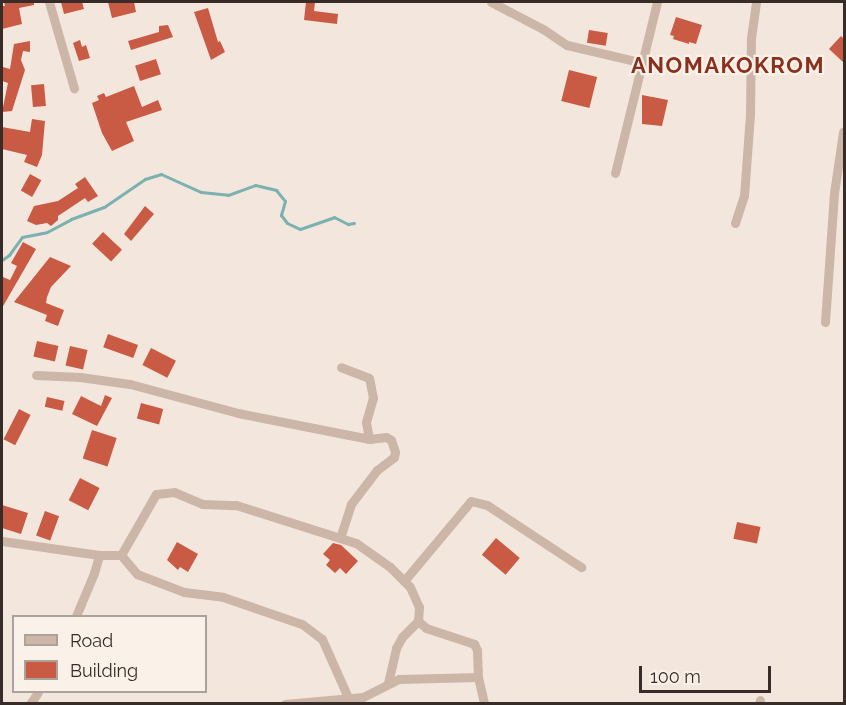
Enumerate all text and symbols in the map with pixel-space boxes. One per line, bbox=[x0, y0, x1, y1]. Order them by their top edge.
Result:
district label: ANOMAKOKROM bbox=[631, 53, 825, 79]
legend bbox=[12, 615, 207, 693]
text: Road bbox=[70, 630, 113, 651]
scale bar bbox=[642, 654, 774, 692]
text: Building bbox=[70, 660, 138, 681]
text: 100 m bbox=[650, 666, 701, 687]

